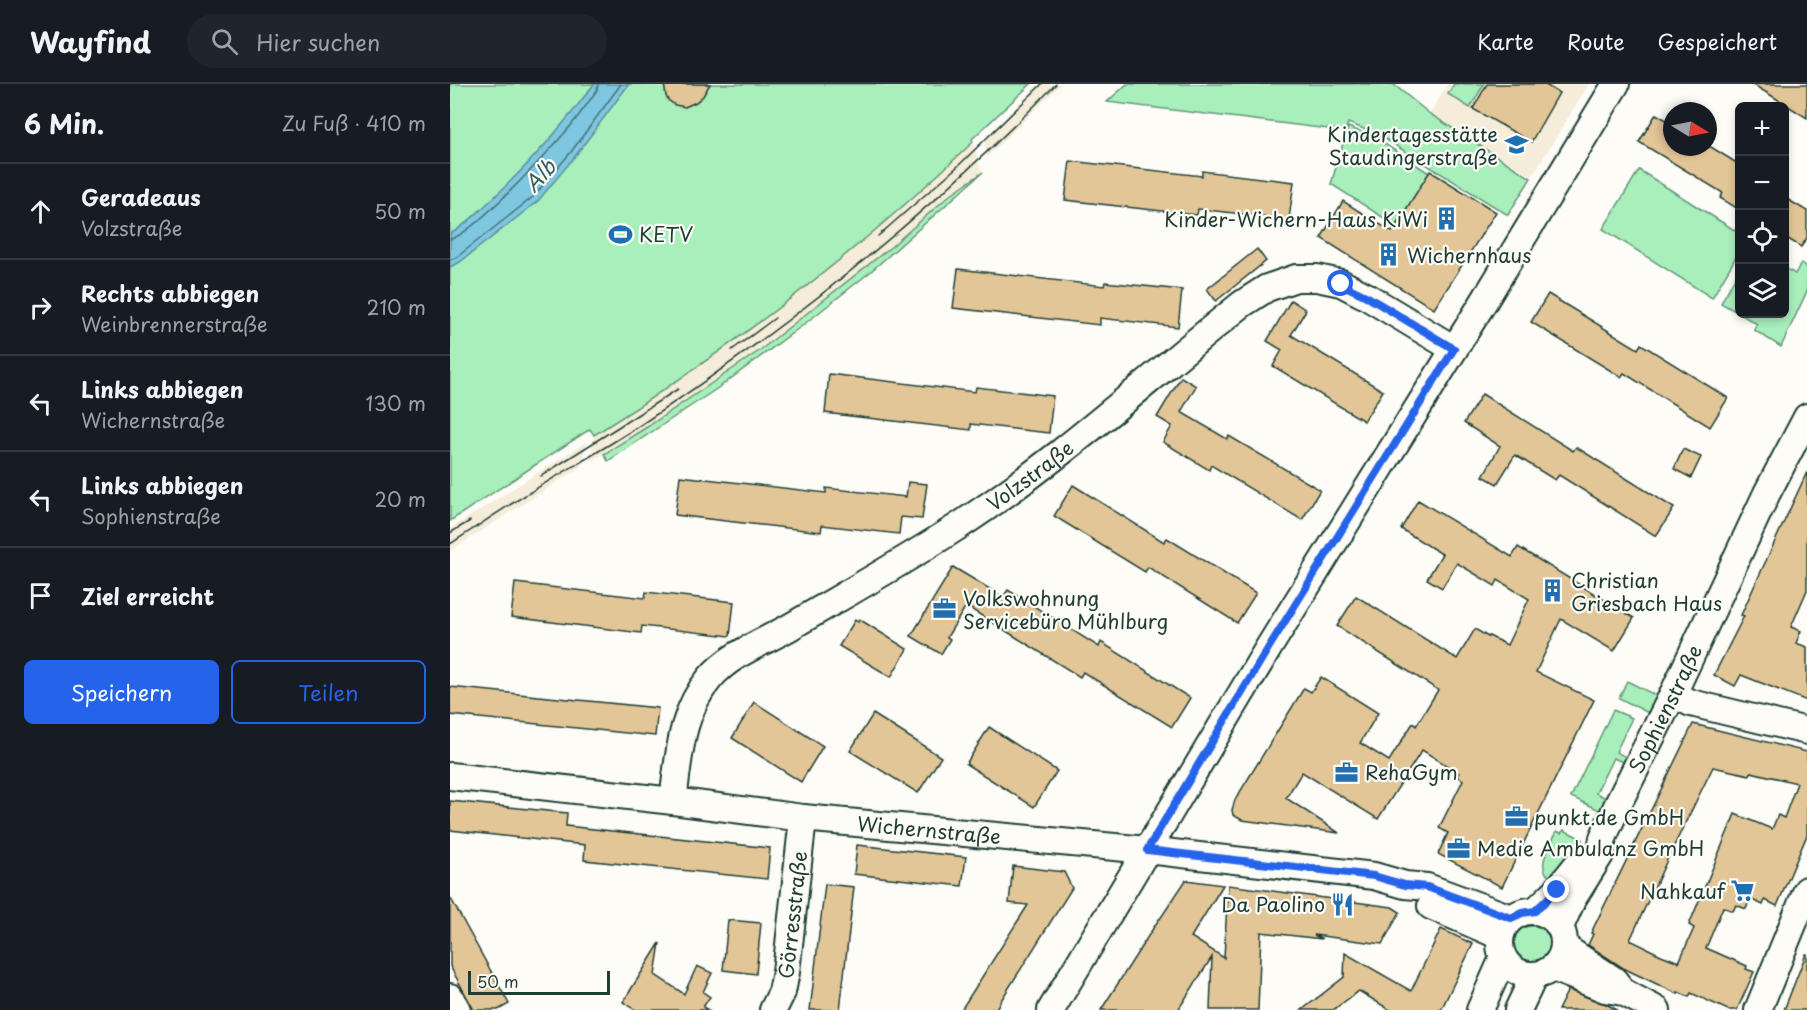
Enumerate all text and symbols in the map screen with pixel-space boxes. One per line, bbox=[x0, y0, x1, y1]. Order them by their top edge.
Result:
search box bbox=[187, 14, 607, 68]
text: Wayfind bbox=[30, 20, 151, 63]
icon: search bbox=[208, 25, 241, 58]
text: Hier suchen bbox=[256, 25, 380, 58]
text: Karte bbox=[1477, 25, 1534, 57]
text: Route bbox=[1567, 25, 1625, 57]
text: Gespeichert bbox=[1658, 25, 1777, 57]
north arrow bbox=[1663, 102, 1717, 156]
map controls bbox=[1735, 102, 1789, 318]
button: + bbox=[1735, 102, 1789, 156]
text: 6 Min. bbox=[24, 104, 104, 143]
text: Zu Fuß · 410 m bbox=[282, 108, 426, 138]
place label: Kindertagesstätte Staudingerstraße bbox=[1327, 119, 1498, 172]
school or university icon: Kindertagesstätte Staudingerstraße bbox=[1503, 132, 1529, 158]
water label: Alb bbox=[516, 151, 563, 198]
button: − bbox=[1735, 156, 1789, 210]
text: Geradeaus bbox=[81, 180, 201, 213]
icon: ahead bbox=[24, 195, 57, 228]
text: 50 m bbox=[374, 196, 426, 226]
place label: Kinder-Wichern-Haus KiWi bbox=[1164, 204, 1428, 234]
building icon: Kinder-Wichern-Haus KiWi bbox=[1433, 206, 1459, 232]
button: locate bbox=[1735, 210, 1789, 264]
text: Volzstraße bbox=[81, 213, 182, 243]
place label: KETV bbox=[639, 219, 693, 249]
sports icon: KETV bbox=[608, 221, 634, 247]
place label: Wichernhaus bbox=[1407, 240, 1531, 270]
building icon: Wichernhaus bbox=[1376, 242, 1402, 268]
button: layers bbox=[1735, 264, 1789, 318]
route start bbox=[1327, 270, 1353, 296]
text: Rechts abbiegen bbox=[81, 276, 259, 309]
icon: right bbox=[24, 291, 57, 324]
text: 210 m bbox=[367, 292, 426, 322]
text: Weinbrennerstraße bbox=[81, 309, 268, 339]
text: Links abbiegen bbox=[81, 372, 243, 405]
icon: left bbox=[24, 387, 57, 420]
text: 130 m bbox=[366, 388, 426, 418]
text: Wichernstraße bbox=[81, 405, 225, 435]
street label: Volzstraße bbox=[980, 433, 1080, 518]
text: Links abbiegen bbox=[81, 468, 243, 501]
icon: left bbox=[24, 483, 57, 516]
text: 20 m bbox=[374, 484, 426, 514]
text: Sophienstraße bbox=[81, 501, 221, 531]
place label: Christian Griesbach Haus bbox=[1571, 565, 1722, 618]
building icon: Christian Griesbach Haus bbox=[1540, 578, 1566, 604]
icon: arrive bbox=[24, 579, 57, 612]
text: Ziel erreicht bbox=[81, 579, 214, 612]
place label: Volkswohnung Servicebüro Mühlburg bbox=[963, 583, 1168, 636]
office icon: Volkswohnung Servicebüro Mühlburg bbox=[932, 596, 958, 622]
street label: Sophienstraße bbox=[1621, 640, 1709, 778]
button: Speichern bbox=[24, 660, 219, 724]
button: Teilen bbox=[231, 660, 426, 724]
place label: RehaGym bbox=[1365, 757, 1458, 787]
office icon: RehaGym bbox=[1334, 759, 1360, 785]
place label: punkt.de GmbH bbox=[1534, 802, 1684, 832]
office icon: punkt.de GmbH bbox=[1503, 804, 1529, 830]
street label: Wichernstraße bbox=[856, 808, 1002, 851]
place label: Medie Ambulanz GmbH bbox=[1477, 833, 1704, 863]
office icon: Medie Ambulanz GmbH bbox=[1446, 835, 1472, 861]
street label: Görresstraße bbox=[770, 849, 814, 980]
route end bbox=[1543, 876, 1569, 902]
place label: Nahkauf bbox=[1640, 876, 1727, 906]
supermarket icon: Nahkauf bbox=[1730, 878, 1756, 904]
place label: Da Paolino bbox=[1221, 889, 1325, 919]
restaurant icon: Da Paolino bbox=[1330, 891, 1356, 917]
scale bar bbox=[468, 968, 610, 996]
text: 50 m bbox=[477, 969, 518, 993]

